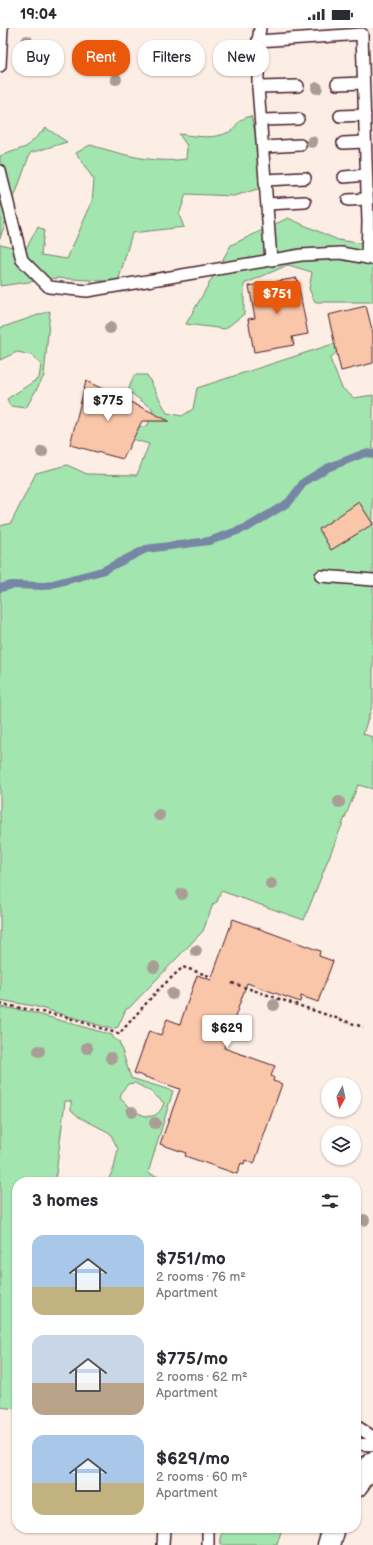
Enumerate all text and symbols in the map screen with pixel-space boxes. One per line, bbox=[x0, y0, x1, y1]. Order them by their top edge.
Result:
text: 19:04 bbox=[20, 5, 57, 24]
chip: Buy bbox=[12, 40, 64, 76]
chip: Rent bbox=[72, 40, 130, 76]
chip: Filters bbox=[138, 40, 205, 76]
chip: New bbox=[213, 40, 269, 76]
pin: $751 bbox=[253, 281, 301, 315]
text: $751 bbox=[263, 286, 291, 302]
pin: $775 bbox=[84, 388, 132, 422]
text: $775 bbox=[93, 393, 123, 409]
pin: $629 bbox=[203, 1015, 251, 1049]
text: $629 bbox=[211, 1020, 243, 1036]
north arrow bbox=[321, 1077, 361, 1117]
map controls bbox=[321, 1077, 361, 1165]
button: layers bbox=[321, 1125, 361, 1165]
icon: filters bbox=[319, 1190, 341, 1212]
text: 3 homes bbox=[32, 1191, 98, 1211]
text: $751/mo bbox=[156, 1249, 226, 1269]
icon: home bbox=[64, 1251, 112, 1299]
text: 2 rooms · 76 m² bbox=[156, 1269, 246, 1285]
text: Apartment bbox=[156, 1285, 217, 1301]
text: $775/mo bbox=[156, 1349, 228, 1369]
icon: home bbox=[64, 1351, 112, 1399]
text: 2 rooms · 62 m² bbox=[156, 1369, 248, 1385]
text: Apartment bbox=[156, 1385, 217, 1401]
text: $629/mo bbox=[156, 1449, 230, 1469]
icon: home bbox=[64, 1451, 112, 1499]
text: 2 rooms · 60 m² bbox=[156, 1469, 248, 1485]
text: Apartment bbox=[156, 1485, 217, 1501]

